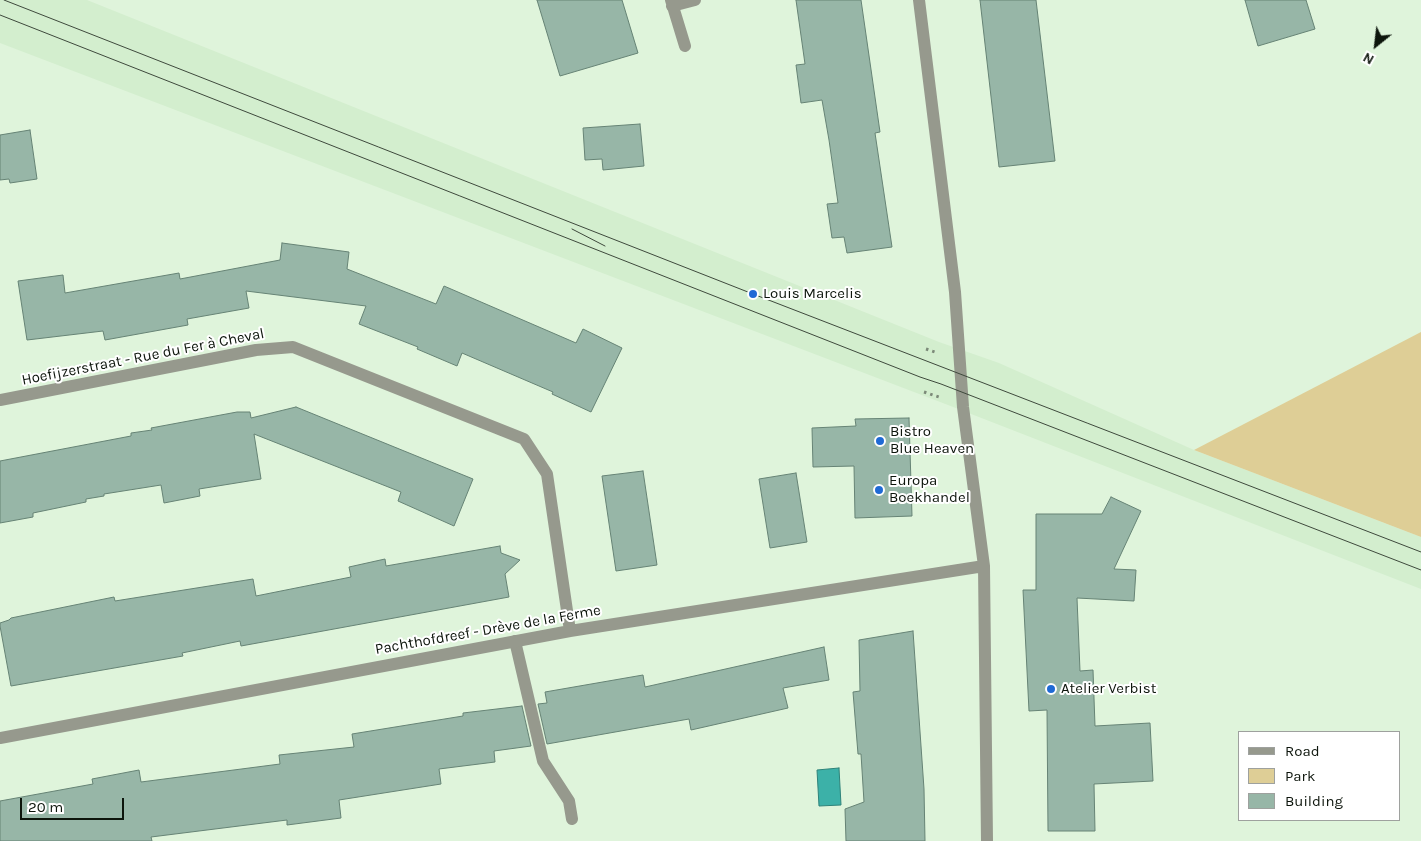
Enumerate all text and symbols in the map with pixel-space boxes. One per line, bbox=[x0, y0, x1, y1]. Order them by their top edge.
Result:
north arrow bbox=[1351, 20, 1401, 70]
text: N bbox=[1360, 49, 1377, 68]
place label: Louis Marcelis bbox=[763, 285, 862, 303]
marker: Louis Marcelis bbox=[747, 288, 759, 300]
street label: Hoefijzerstraat - Rue du Fer à Cheval bbox=[20, 325, 266, 389]
place label: Bistro Blue Heaven bbox=[890, 423, 974, 458]
marker: Bistro Blue Heaven bbox=[874, 435, 886, 447]
place label: Europa Boekhandel bbox=[889, 472, 970, 507]
marker: Europa Boekhandel bbox=[873, 484, 885, 496]
street label: Pachthofdreef - Drève de la Ferme bbox=[374, 601, 602, 659]
place label: Atelier Verbist bbox=[1061, 680, 1156, 698]
marker: Atelier Verbist bbox=[1045, 683, 1057, 695]
legend bbox=[1238, 731, 1401, 821]
text: Road bbox=[1285, 742, 1320, 760]
text: Park bbox=[1285, 767, 1315, 785]
scale bar bbox=[22, 788, 126, 820]
text: Building bbox=[1285, 792, 1343, 810]
text: 20 m bbox=[28, 798, 63, 816]

